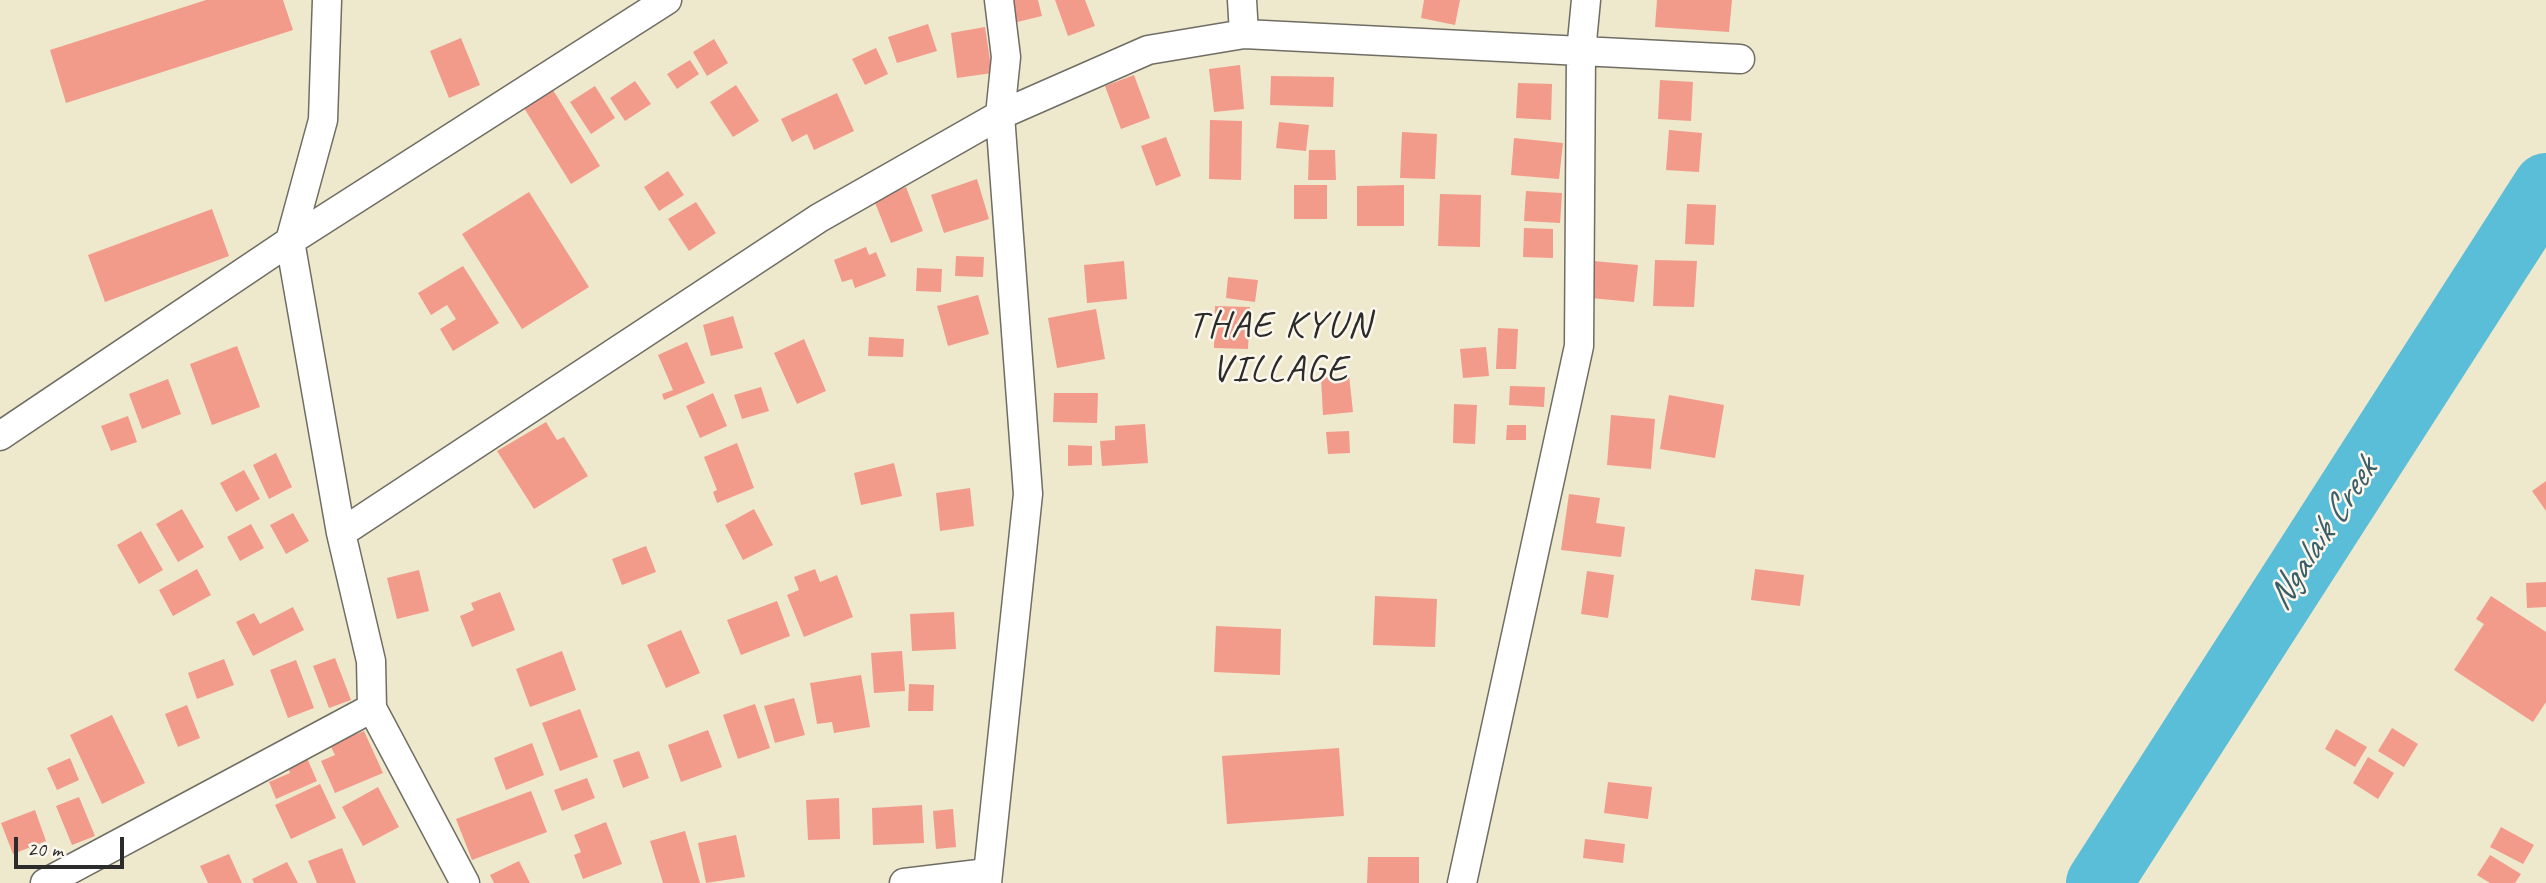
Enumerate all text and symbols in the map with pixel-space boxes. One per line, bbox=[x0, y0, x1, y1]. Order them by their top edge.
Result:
district label: THAE KYUN VILLAGE bbox=[1190, 303, 1370, 392]
water label: Ngalaik Creek bbox=[2258, 451, 2388, 619]
scale bar bbox=[18, 824, 128, 868]
text: 20 m bbox=[27, 836, 63, 862]

